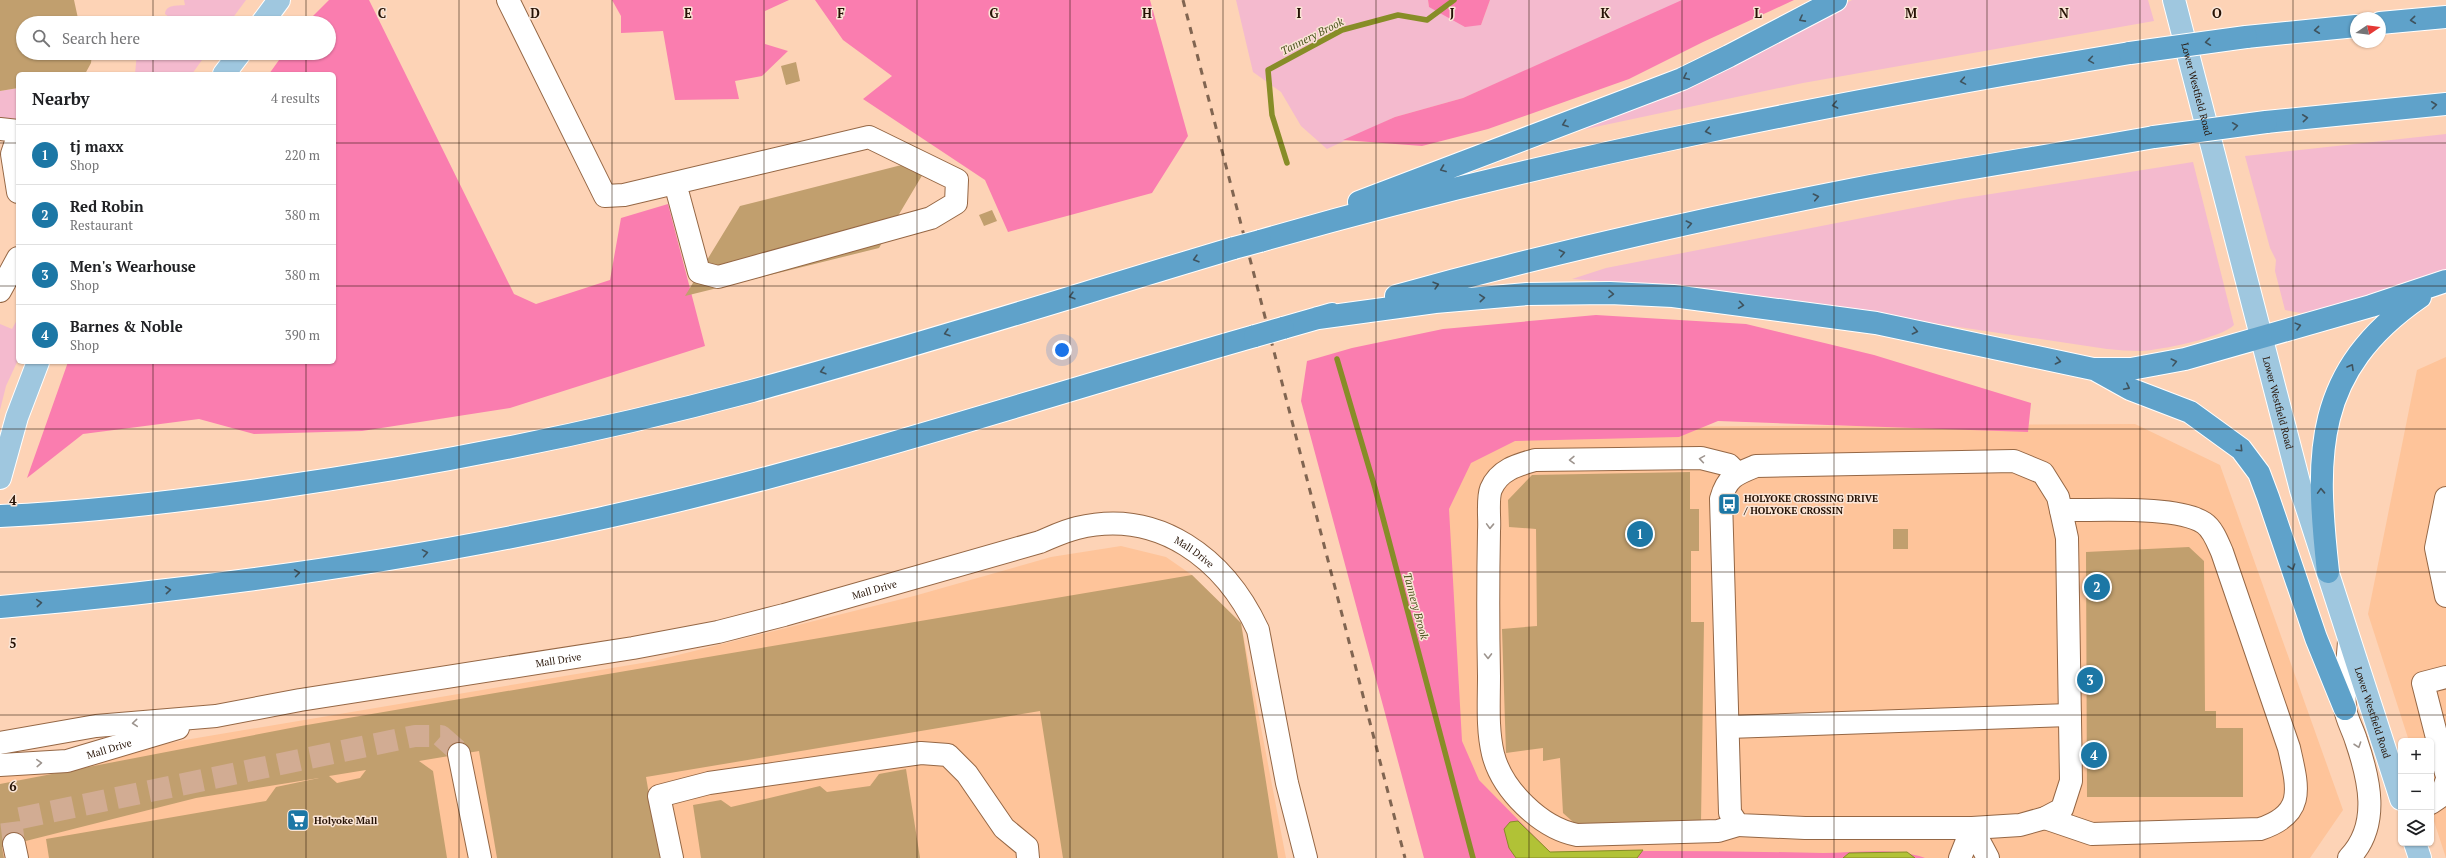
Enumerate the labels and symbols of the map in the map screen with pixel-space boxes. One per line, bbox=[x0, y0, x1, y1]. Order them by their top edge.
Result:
text: C bbox=[378, 4, 386, 22]
text: D bbox=[530, 4, 540, 22]
text: E bbox=[684, 4, 692, 22]
text: F bbox=[837, 4, 845, 22]
text: G bbox=[989, 4, 999, 22]
text: H bbox=[1142, 4, 1152, 22]
text: I bbox=[1297, 4, 1302, 22]
text: J bbox=[1450, 4, 1455, 22]
text: K bbox=[1600, 4, 1610, 22]
text: L bbox=[1754, 4, 1762, 22]
text: M bbox=[1905, 4, 1917, 22]
text: N bbox=[2059, 4, 2069, 22]
text: O bbox=[2212, 4, 2222, 22]
north arrow bbox=[2350, 12, 2386, 48]
water label: Tannery Brook bbox=[1278, 14, 1346, 58]
one-way arrow bbox=[1799, 14, 1806, 21]
one-way arrow bbox=[2410, 15, 2416, 24]
one-way arrow bbox=[2314, 25, 2320, 34]
one-way arrow bbox=[2205, 37, 2211, 46]
street label: Lower Westfield Road bbox=[2179, 41, 2215, 137]
one-way arrow bbox=[2088, 55, 2094, 64]
one-way arrow bbox=[1682, 72, 1690, 80]
one-way arrow bbox=[1960, 77, 1966, 85]
one-way arrow bbox=[1832, 100, 1838, 109]
one-way arrow bbox=[2431, 101, 2437, 110]
one-way arrow bbox=[2301, 114, 2308, 123]
one-way arrow bbox=[1561, 120, 1568, 128]
one-way arrow bbox=[2232, 122, 2238, 131]
one-way arrow bbox=[1705, 127, 1711, 135]
one-way arrow bbox=[1439, 165, 1446, 173]
one-way arrow bbox=[1813, 194, 1819, 202]
one-way arrow bbox=[1686, 221, 1692, 229]
one-way arrow bbox=[1559, 250, 1566, 258]
one-way arrow bbox=[1193, 254, 1200, 263]
one-way arrow bbox=[1433, 281, 1440, 290]
one-way arrow bbox=[1608, 289, 1614, 298]
one-way arrow bbox=[1068, 291, 1075, 300]
one-way arrow bbox=[1478, 293, 1485, 302]
one-way arrow bbox=[1738, 300, 1744, 309]
one-way arrow bbox=[2294, 323, 2301, 331]
one-way arrow bbox=[1911, 327, 1918, 335]
one-way arrow bbox=[944, 329, 951, 337]
your location bbox=[1052, 340, 1072, 360]
street label: Lower Westfield Road bbox=[2260, 355, 2297, 451]
one-way arrow bbox=[2055, 357, 2062, 365]
one-way arrow bbox=[2170, 358, 2177, 366]
one-way arrow bbox=[2346, 364, 2353, 371]
one-way arrow bbox=[819, 366, 826, 375]
one-way arrow bbox=[2123, 382, 2131, 390]
one-way arrow bbox=[2235, 444, 2243, 452]
one-way arrow bbox=[1569, 455, 1575, 464]
one-way arrow bbox=[1699, 455, 1705, 464]
one-way arrow bbox=[2316, 488, 2325, 494]
text: 4 bbox=[9, 491, 17, 509]
bus stop icon: HOLYOKE CROSSING DRIVE / HOLYOKE CROSSIN bbox=[1716, 491, 1742, 517]
place label: HOLYOKE CROSSING DRIVE / HOLYOKE CROSSIN bbox=[1743, 492, 1878, 517]
pin: 1 bbox=[1627, 519, 1653, 549]
one-way arrow bbox=[1485, 523, 1494, 529]
street label: Mall Drive bbox=[1172, 533, 1217, 570]
one-way arrow bbox=[422, 549, 429, 558]
one-way arrow bbox=[2287, 564, 2296, 571]
one-way arrow bbox=[294, 569, 300, 578]
water label: Tannery Brook bbox=[1400, 571, 1432, 642]
pin: 2 bbox=[2084, 572, 2110, 602]
street label: Mall Drive bbox=[850, 577, 898, 602]
one-way arrow bbox=[165, 586, 171, 595]
one-way arrow bbox=[36, 599, 42, 608]
text: 5 bbox=[9, 634, 17, 652]
street label: Mall Drive bbox=[535, 650, 582, 670]
one-way arrow bbox=[1484, 653, 1493, 659]
pin: 3 bbox=[2077, 665, 2103, 695]
street label: Lower Westfield Road bbox=[2352, 665, 2394, 760]
one-way arrow bbox=[132, 718, 138, 727]
street label: Mall Drive bbox=[85, 736, 133, 761]
pin: 4 bbox=[2081, 740, 2107, 770]
one-way arrow bbox=[2353, 742, 2362, 749]
one-way arrow bbox=[36, 758, 42, 767]
text: 6 bbox=[9, 777, 17, 795]
supermarket icon: Holyoke Mall bbox=[285, 807, 311, 833]
place label: Holyoke Mall bbox=[314, 814, 378, 827]

